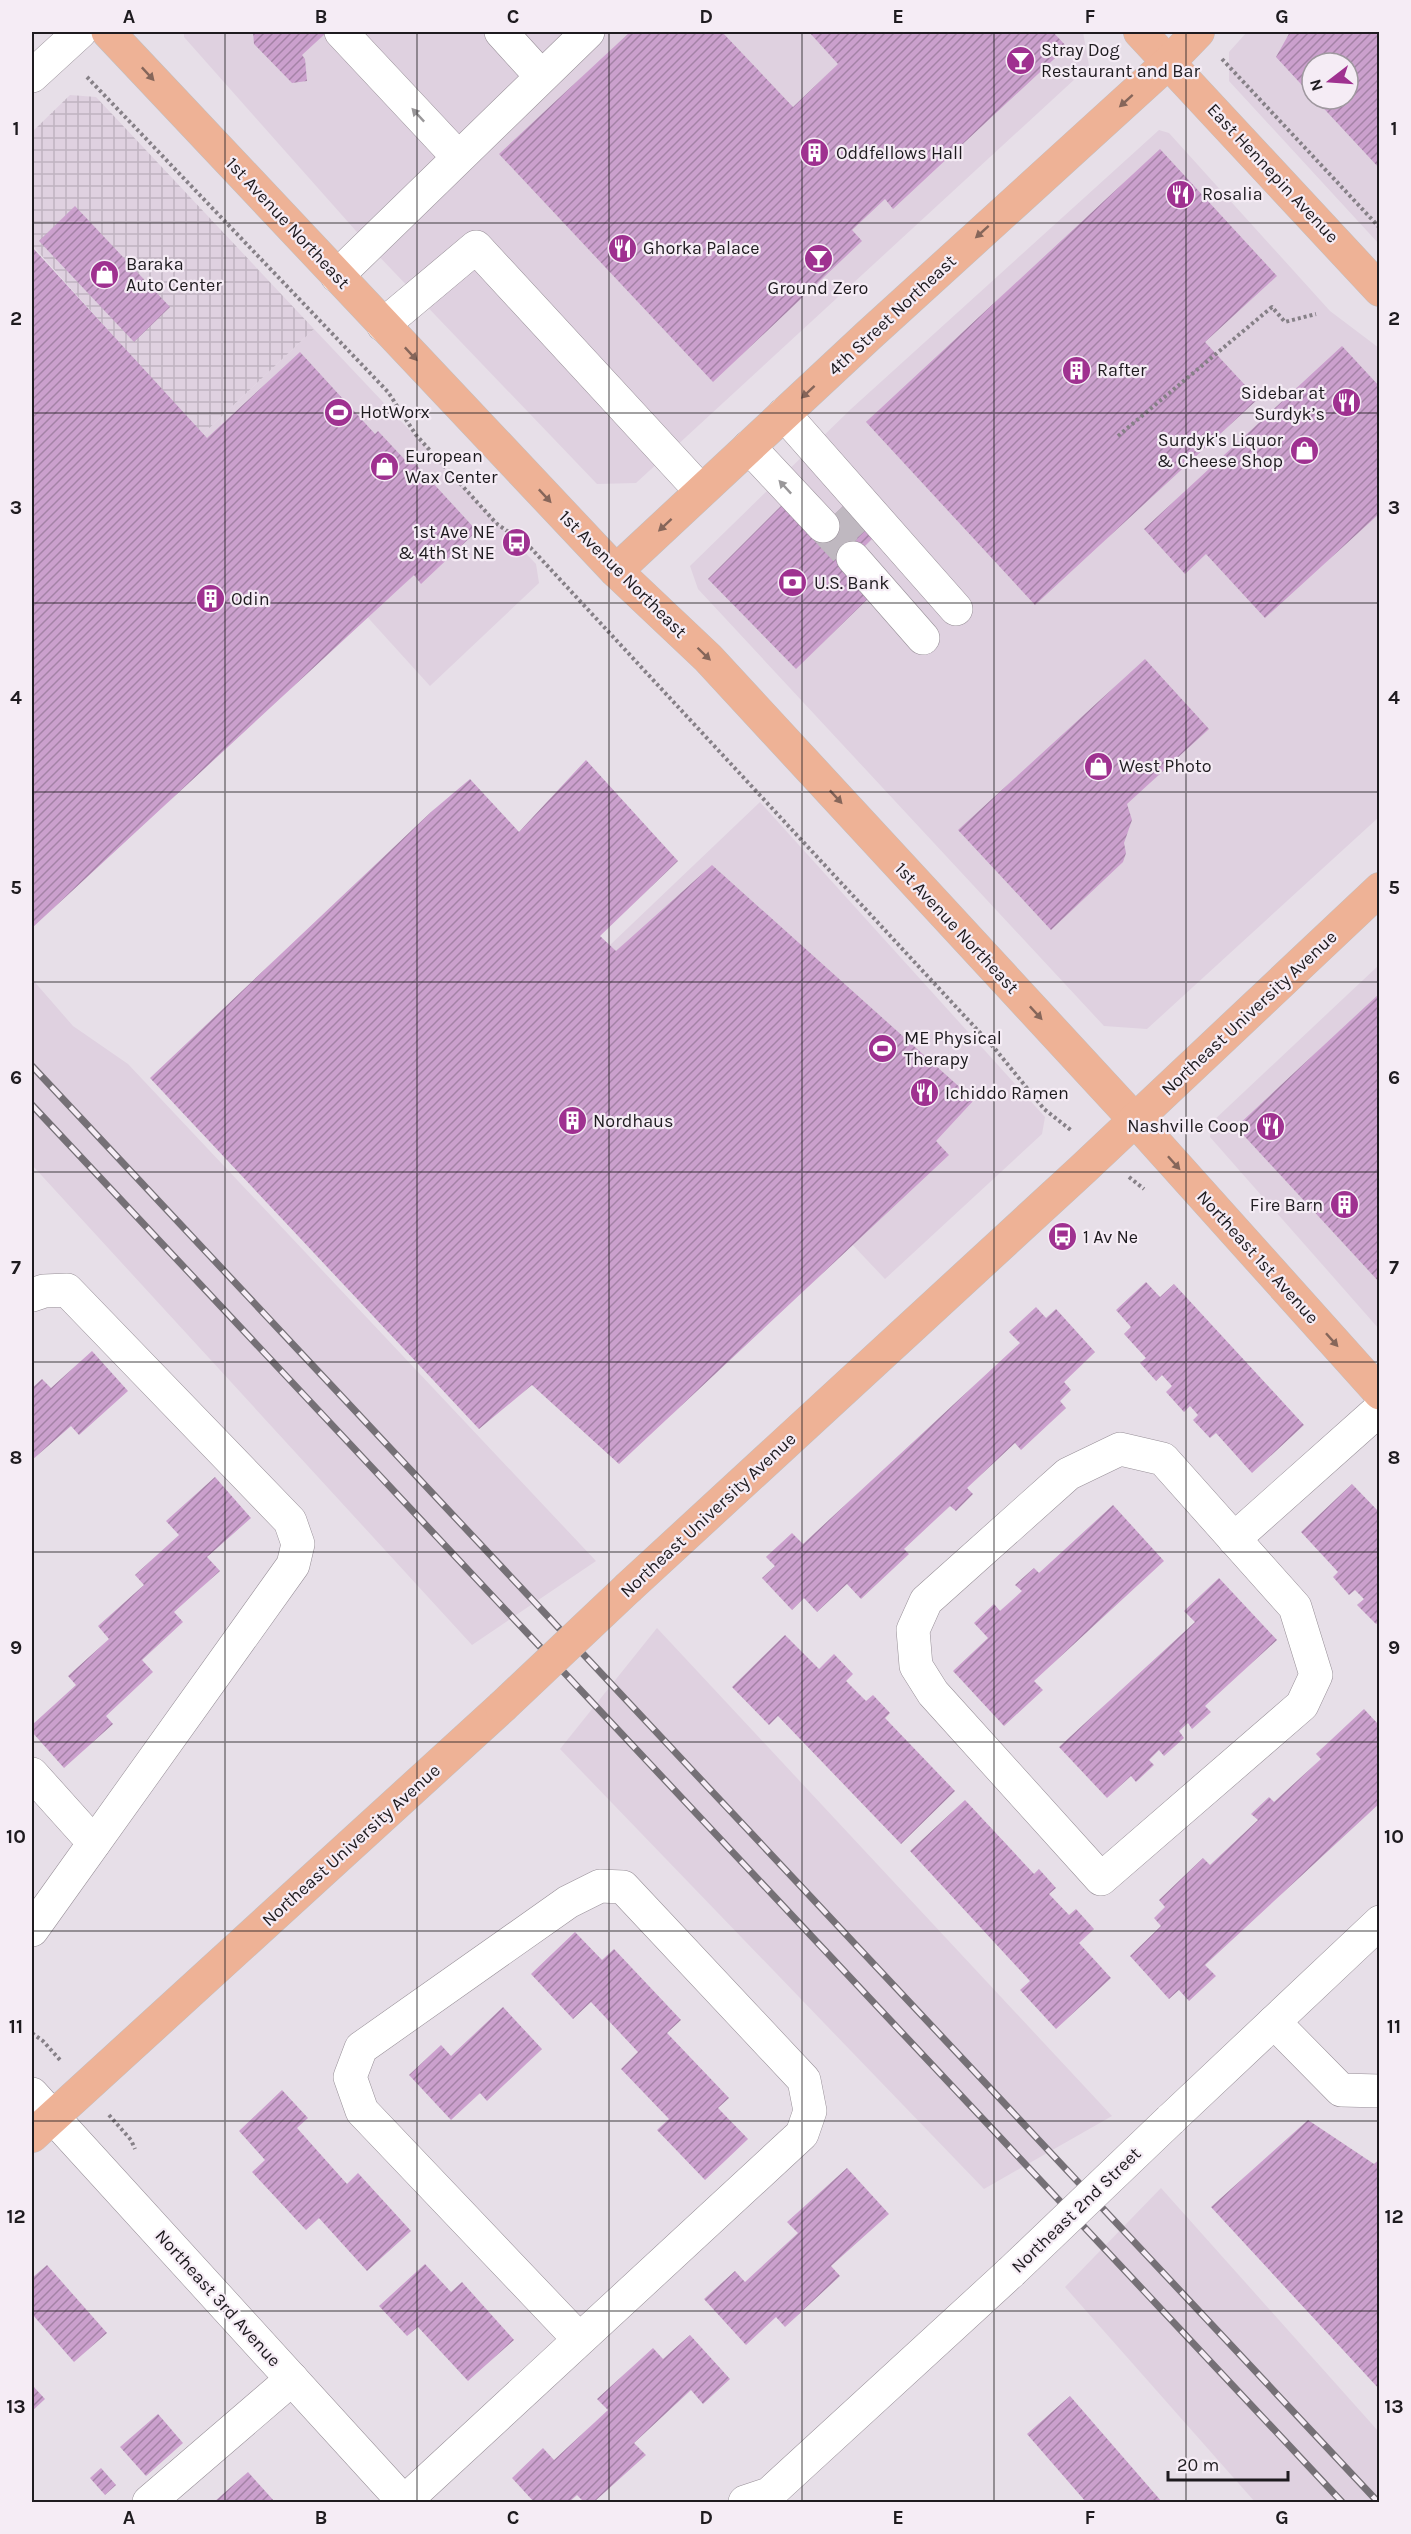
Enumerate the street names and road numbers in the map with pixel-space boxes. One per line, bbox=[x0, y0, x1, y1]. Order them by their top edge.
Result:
street label: East Hennepin Avenue bbox=[1203, 99, 1343, 247]
street label: 1st Avenue Northeast bbox=[221, 153, 355, 293]
street label: 4th Street Northeast bbox=[823, 250, 961, 380]
street label: 1st Avenue Northeast bbox=[555, 506, 692, 643]
street label: 1st Avenue Northeast bbox=[890, 858, 1024, 998]
street label: Northeast University Avenue bbox=[1157, 926, 1341, 1100]
street label: Northeast 1st Avenue bbox=[1192, 1186, 1324, 1328]
street label: Northeast University Avenue bbox=[616, 1428, 800, 1602]
street label: Northeast University Avenue bbox=[257, 1759, 445, 1931]
street label: Northeast 2nd Street bbox=[1007, 2142, 1146, 2278]
street label: Northeast 3rd Avenue bbox=[151, 2225, 285, 2371]

